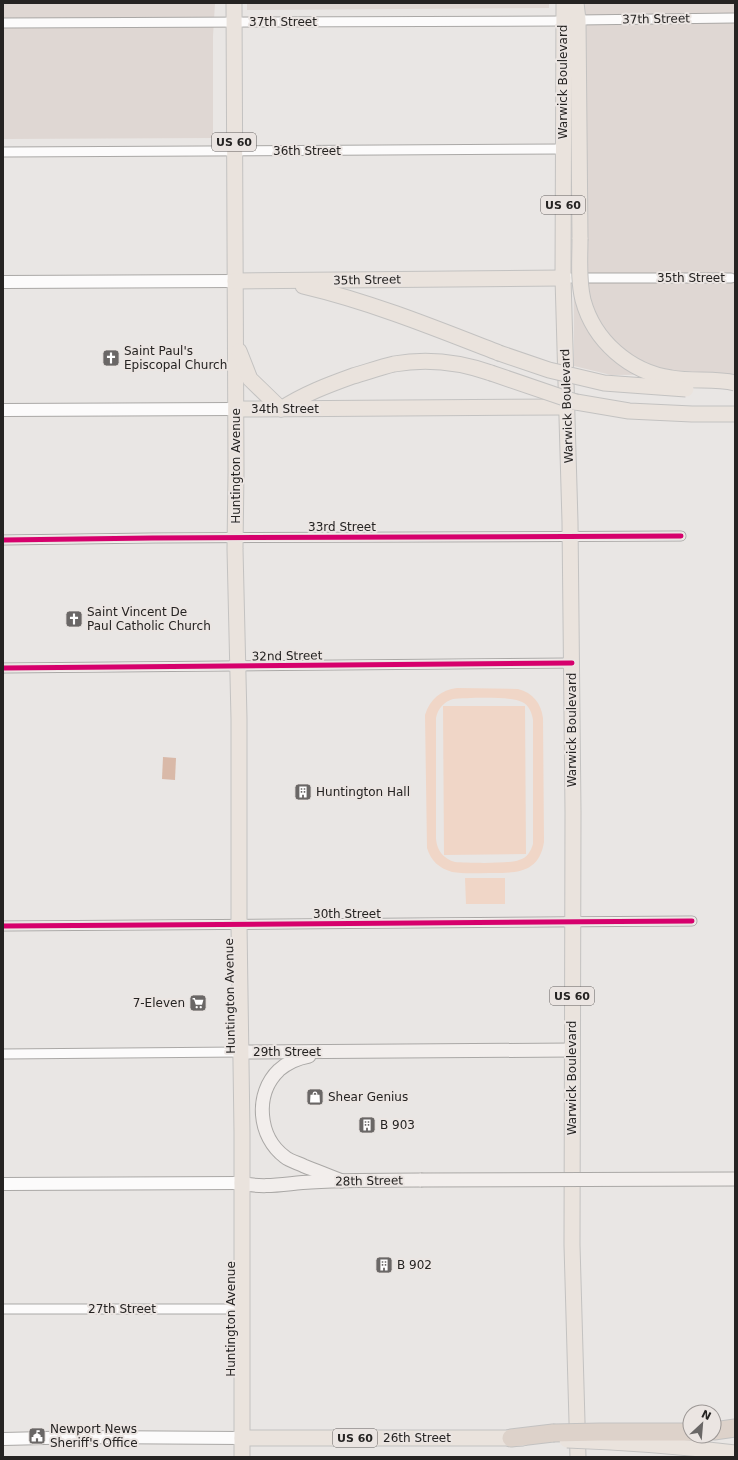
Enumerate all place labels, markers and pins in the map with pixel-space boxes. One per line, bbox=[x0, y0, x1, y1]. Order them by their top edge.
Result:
place label: Saint Paul's Episcopal Church bbox=[124, 344, 227, 372]
church icon: Saint Paul's Episcopal Church bbox=[101, 348, 121, 368]
place label: Saint Vincent De Paul Catholic Church bbox=[87, 605, 211, 633]
church icon: Saint Vincent De Paul Catholic Church bbox=[64, 609, 84, 629]
building icon: Huntington Hall bbox=[293, 782, 313, 802]
place label: Huntington Hall bbox=[316, 785, 410, 799]
supermarket icon: 7-Eleven bbox=[188, 993, 208, 1013]
place label: 7-Eleven bbox=[133, 996, 185, 1010]
shop icon: Shear Genius bbox=[305, 1087, 325, 1107]
place label: Shear Genius bbox=[328, 1090, 408, 1104]
building icon: B 903 bbox=[357, 1115, 377, 1135]
place label: B 903 bbox=[380, 1118, 415, 1132]
building icon: B 902 bbox=[374, 1255, 394, 1275]
place label: B 902 bbox=[397, 1258, 432, 1272]
place label: Newport News Sheriff's Office bbox=[50, 1422, 138, 1450]
public building icon: Newport News Sheriff's Office bbox=[27, 1426, 47, 1446]

